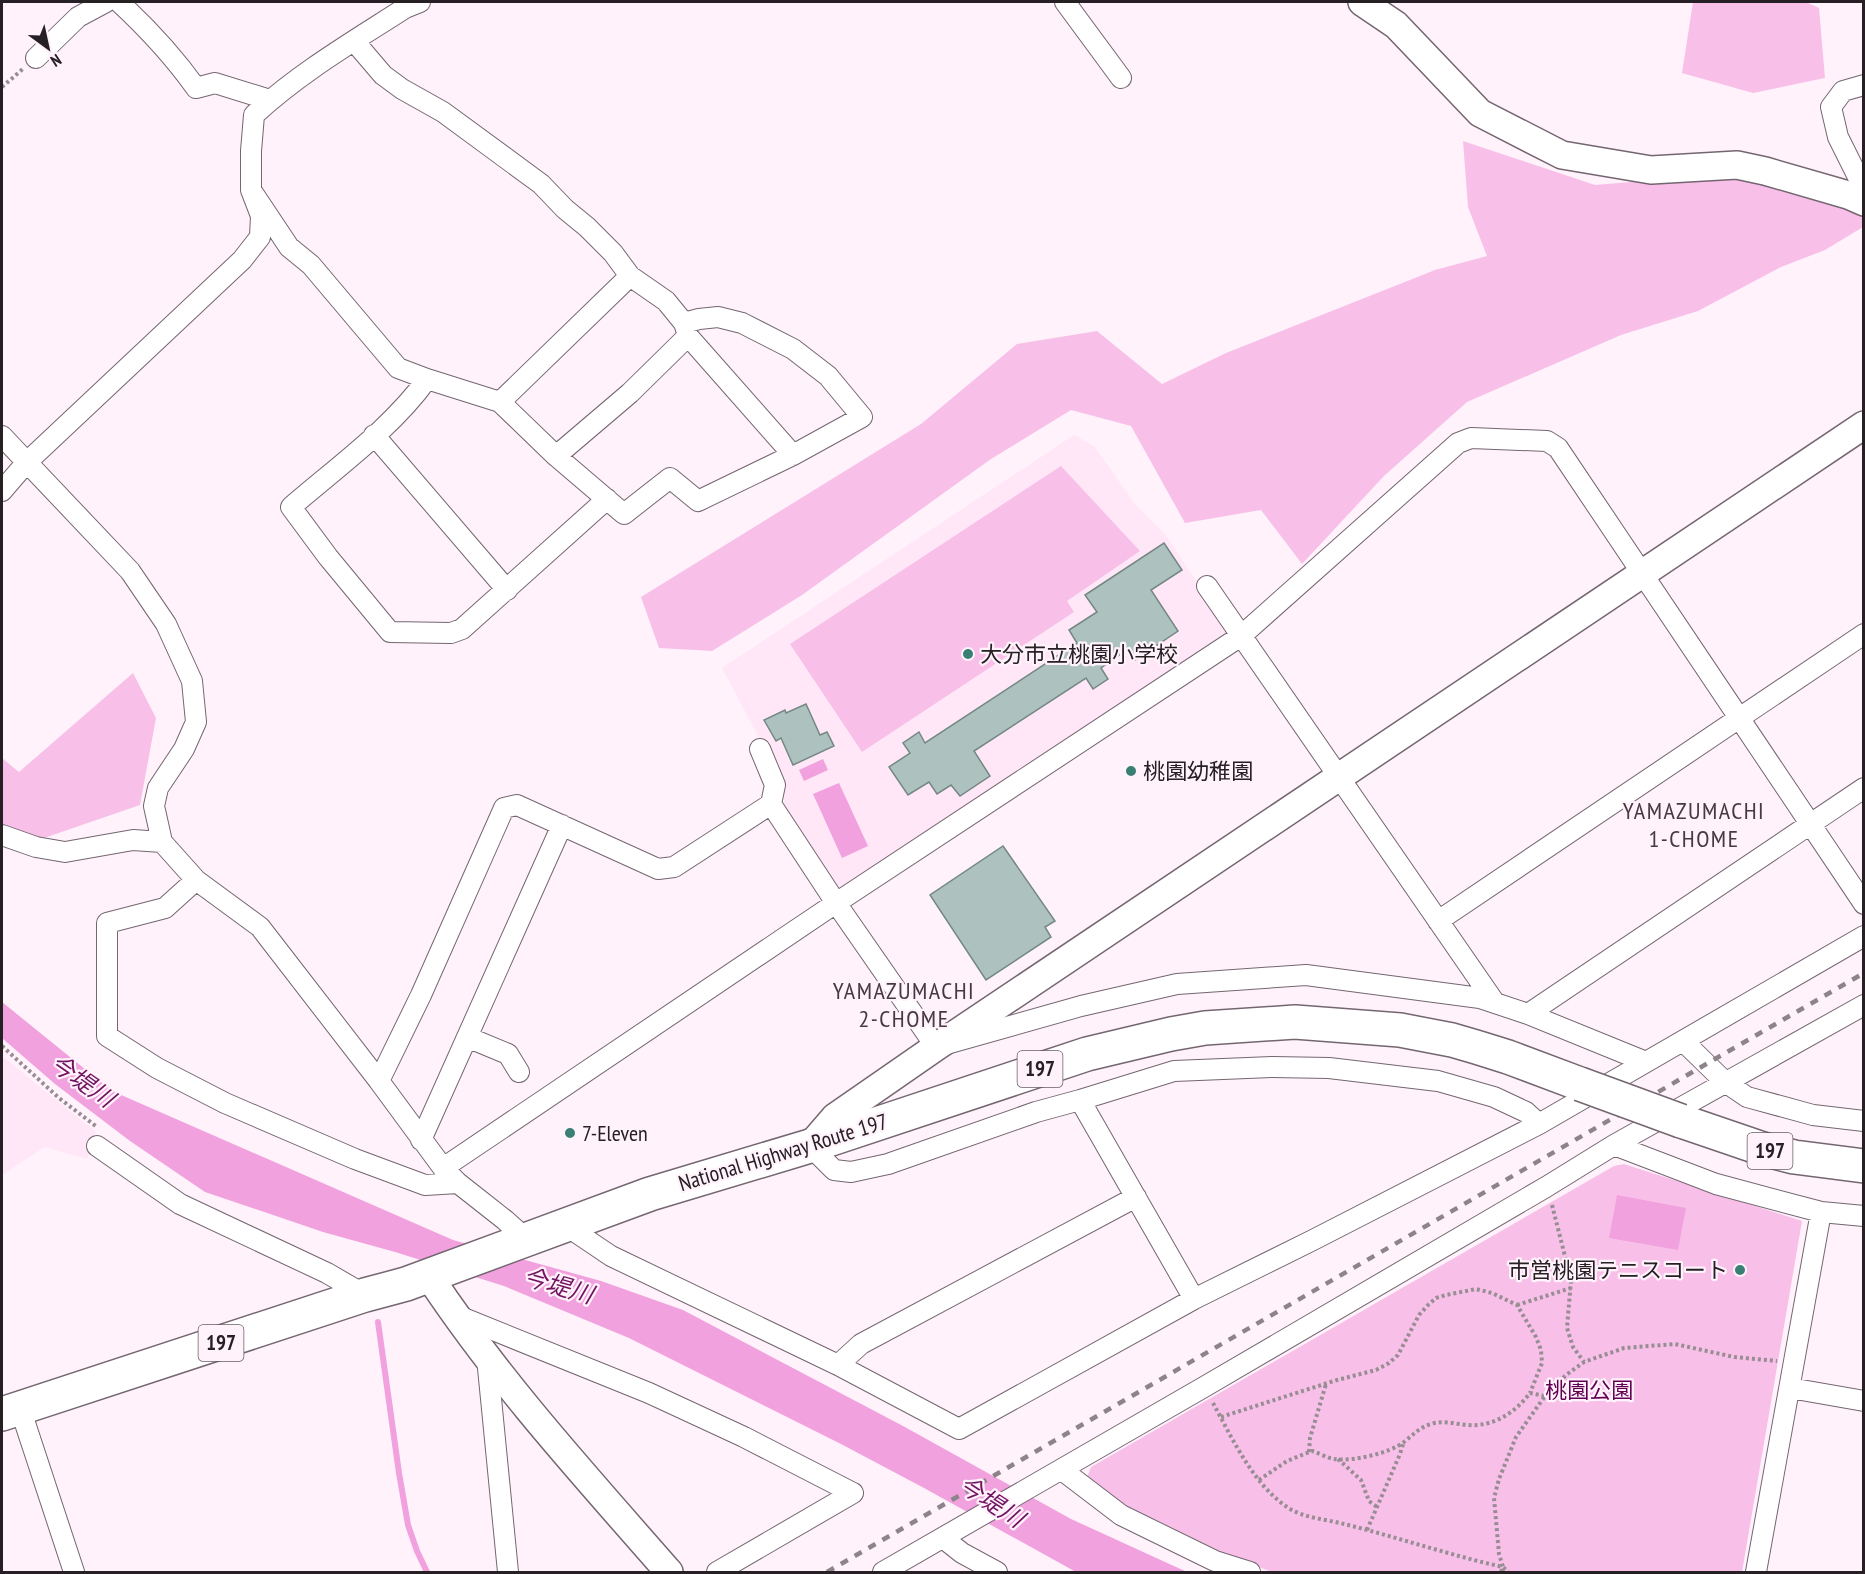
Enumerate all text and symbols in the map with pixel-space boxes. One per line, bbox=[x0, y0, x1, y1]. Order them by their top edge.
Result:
north arrow bbox=[18, 18, 78, 78]
text: N bbox=[47, 50, 65, 71]
place label: 大分市立桃園小学校 bbox=[980, 640, 1178, 668]
marker: 大分市立桃園小学校 bbox=[961, 647, 975, 661]
place label: 桃園幼稚園 bbox=[1143, 757, 1253, 785]
marker: 桃園幼稚園 bbox=[1124, 764, 1138, 778]
district label: YAMAZUMACHI 1-CHOME bbox=[1623, 795, 1765, 854]
district label: YAMAZUMACHI 2-CHOME bbox=[833, 975, 975, 1034]
water label: 今堤川 bbox=[44, 1047, 123, 1116]
road number: 197 bbox=[1018, 1051, 1062, 1087]
street label: National Highway Route 197 bbox=[675, 1107, 891, 1197]
place label: 7-Eleven bbox=[582, 1119, 648, 1147]
marker: 7-Eleven bbox=[563, 1126, 577, 1140]
road number: 197 bbox=[1748, 1133, 1792, 1169]
place label: 市営桃園テニスコート bbox=[1508, 1256, 1728, 1284]
water label: 今堤川 bbox=[519, 1261, 600, 1311]
marker: 市営桃園テニスコート bbox=[1733, 1263, 1747, 1277]
road number: 197 bbox=[198, 1325, 244, 1361]
park label: 桃園公園 bbox=[1545, 1376, 1633, 1404]
water label: 今堤川 bbox=[953, 1469, 1032, 1536]

